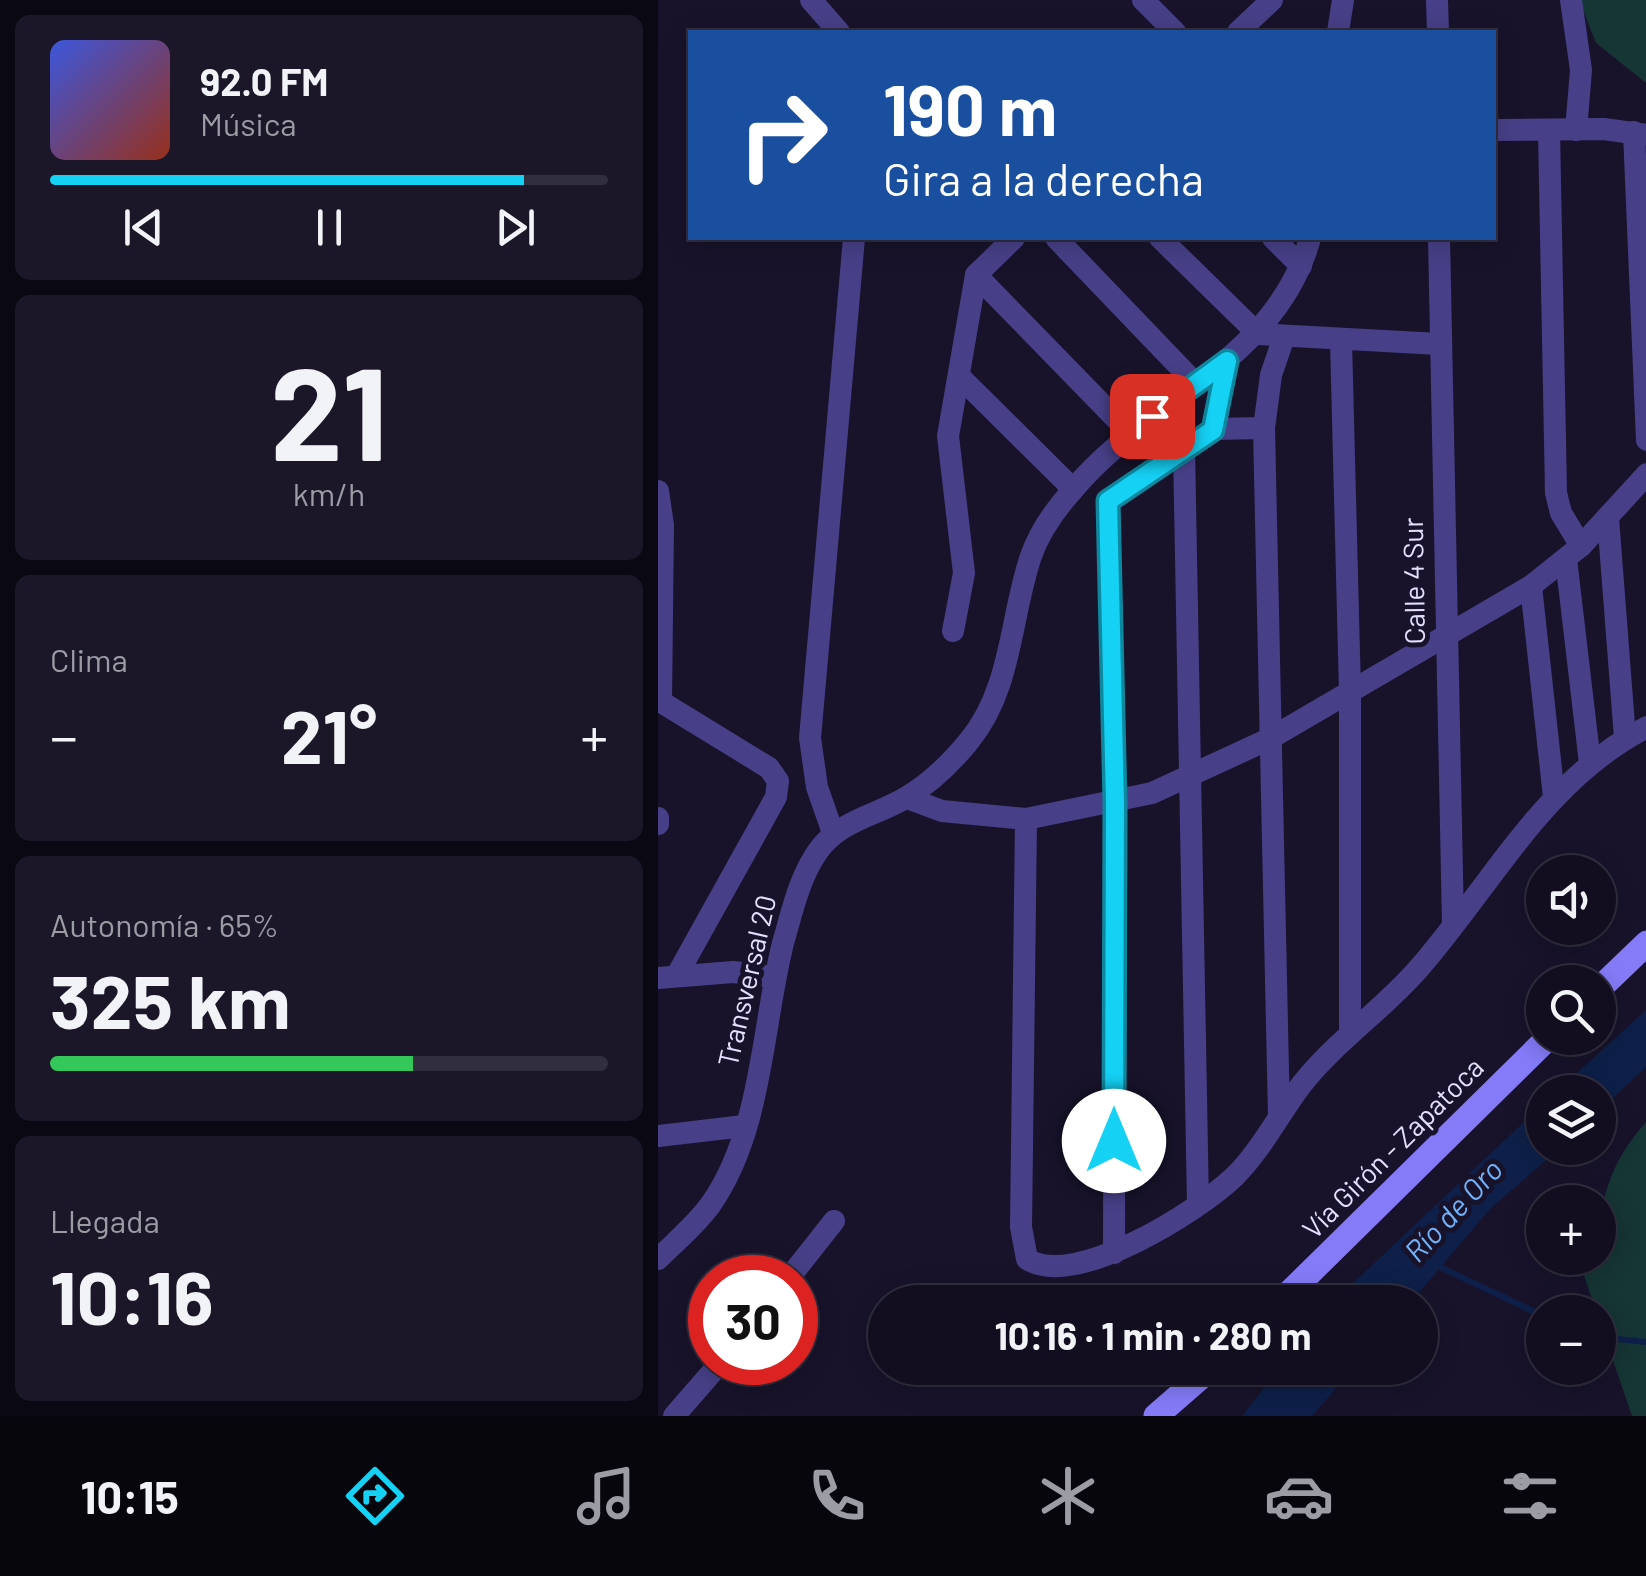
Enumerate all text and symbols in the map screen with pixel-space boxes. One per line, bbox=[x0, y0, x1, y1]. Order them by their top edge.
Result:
text: 92.0 FM bbox=[200, 58, 328, 104]
text: 190 m bbox=[883, 66, 1057, 150]
icon: right bbox=[718, 70, 848, 200]
text: Música bbox=[200, 104, 297, 142]
text: Gira a la derecha bbox=[883, 151, 1204, 205]
icon: previous bbox=[116, 200, 171, 255]
icon: pause bbox=[302, 200, 357, 255]
icon: next bbox=[488, 200, 543, 255]
text: 21 bbox=[270, 331, 388, 487]
pin bbox=[1110, 374, 1195, 459]
icon: arrive bbox=[1125, 389, 1180, 444]
text: km/h bbox=[293, 474, 365, 512]
street label: Calle 4 Sur bbox=[1395, 517, 1431, 645]
text: Clima bbox=[50, 640, 128, 678]
text: 21° bbox=[281, 689, 377, 779]
text: − bbox=[50, 702, 78, 768]
text: + bbox=[580, 702, 608, 768]
map controls bbox=[1526, 855, 1616, 1385]
button: sound bbox=[1526, 855, 1616, 945]
street label: Transversal 20 bbox=[710, 892, 782, 1070]
text: Autonomía · 65% bbox=[50, 905, 279, 943]
text: 325 km bbox=[50, 954, 291, 1044]
button: search bbox=[1526, 965, 1616, 1055]
street label: Vía Girón - Zapatoca bbox=[1295, 1050, 1490, 1245]
button: layers bbox=[1526, 1075, 1616, 1165]
position arrow bbox=[1062, 1089, 1166, 1193]
water label: Río de Oro bbox=[1396, 1151, 1509, 1268]
button: + bbox=[1526, 1185, 1616, 1275]
text: Llegada bbox=[50, 1201, 160, 1239]
text: 10:16 bbox=[50, 1250, 213, 1340]
speed limit sign: 30 bbox=[688, 1255, 818, 1385]
button: − bbox=[1526, 1295, 1616, 1385]
text: 10:16 · 1 min · 280 m bbox=[994, 1312, 1312, 1358]
icon: directions bbox=[340, 1461, 410, 1531]
icon: music bbox=[571, 1461, 641, 1531]
icon: phone bbox=[802, 1461, 872, 1531]
icon: climate bbox=[1033, 1461, 1103, 1531]
icon: car bbox=[1264, 1461, 1334, 1531]
icon: filters bbox=[1495, 1461, 1565, 1531]
text: 10:15 bbox=[81, 1469, 179, 1523]

